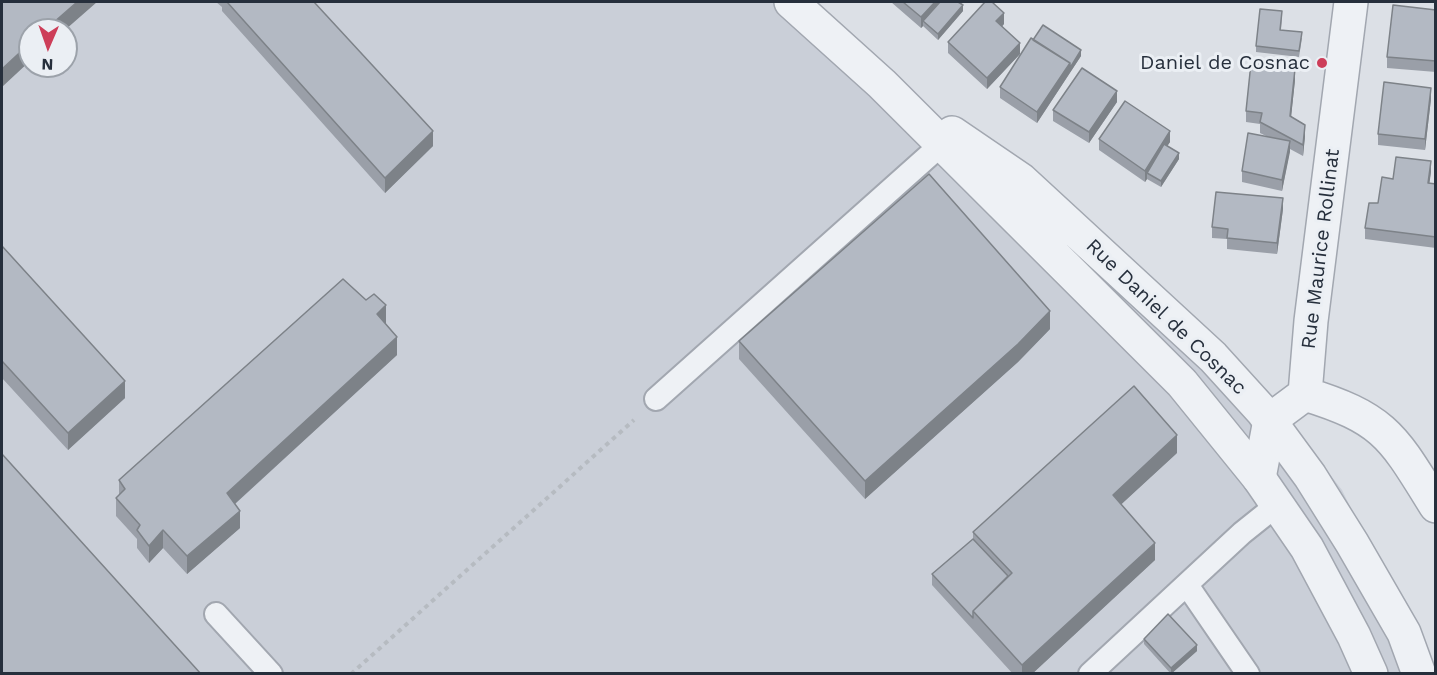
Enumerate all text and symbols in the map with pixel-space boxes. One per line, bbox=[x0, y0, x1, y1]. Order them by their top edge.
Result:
north arrow bbox=[18, 18, 78, 78]
place label: Daniel de Cosnac bbox=[1140, 51, 1310, 75]
text: N bbox=[41, 55, 54, 74]
marker: Daniel de Cosnac bbox=[1315, 56, 1329, 70]
street label: Rue Maurice Rollinat bbox=[1297, 147, 1345, 351]
street label: Rue Daniel de Cosnac bbox=[1081, 234, 1251, 400]

